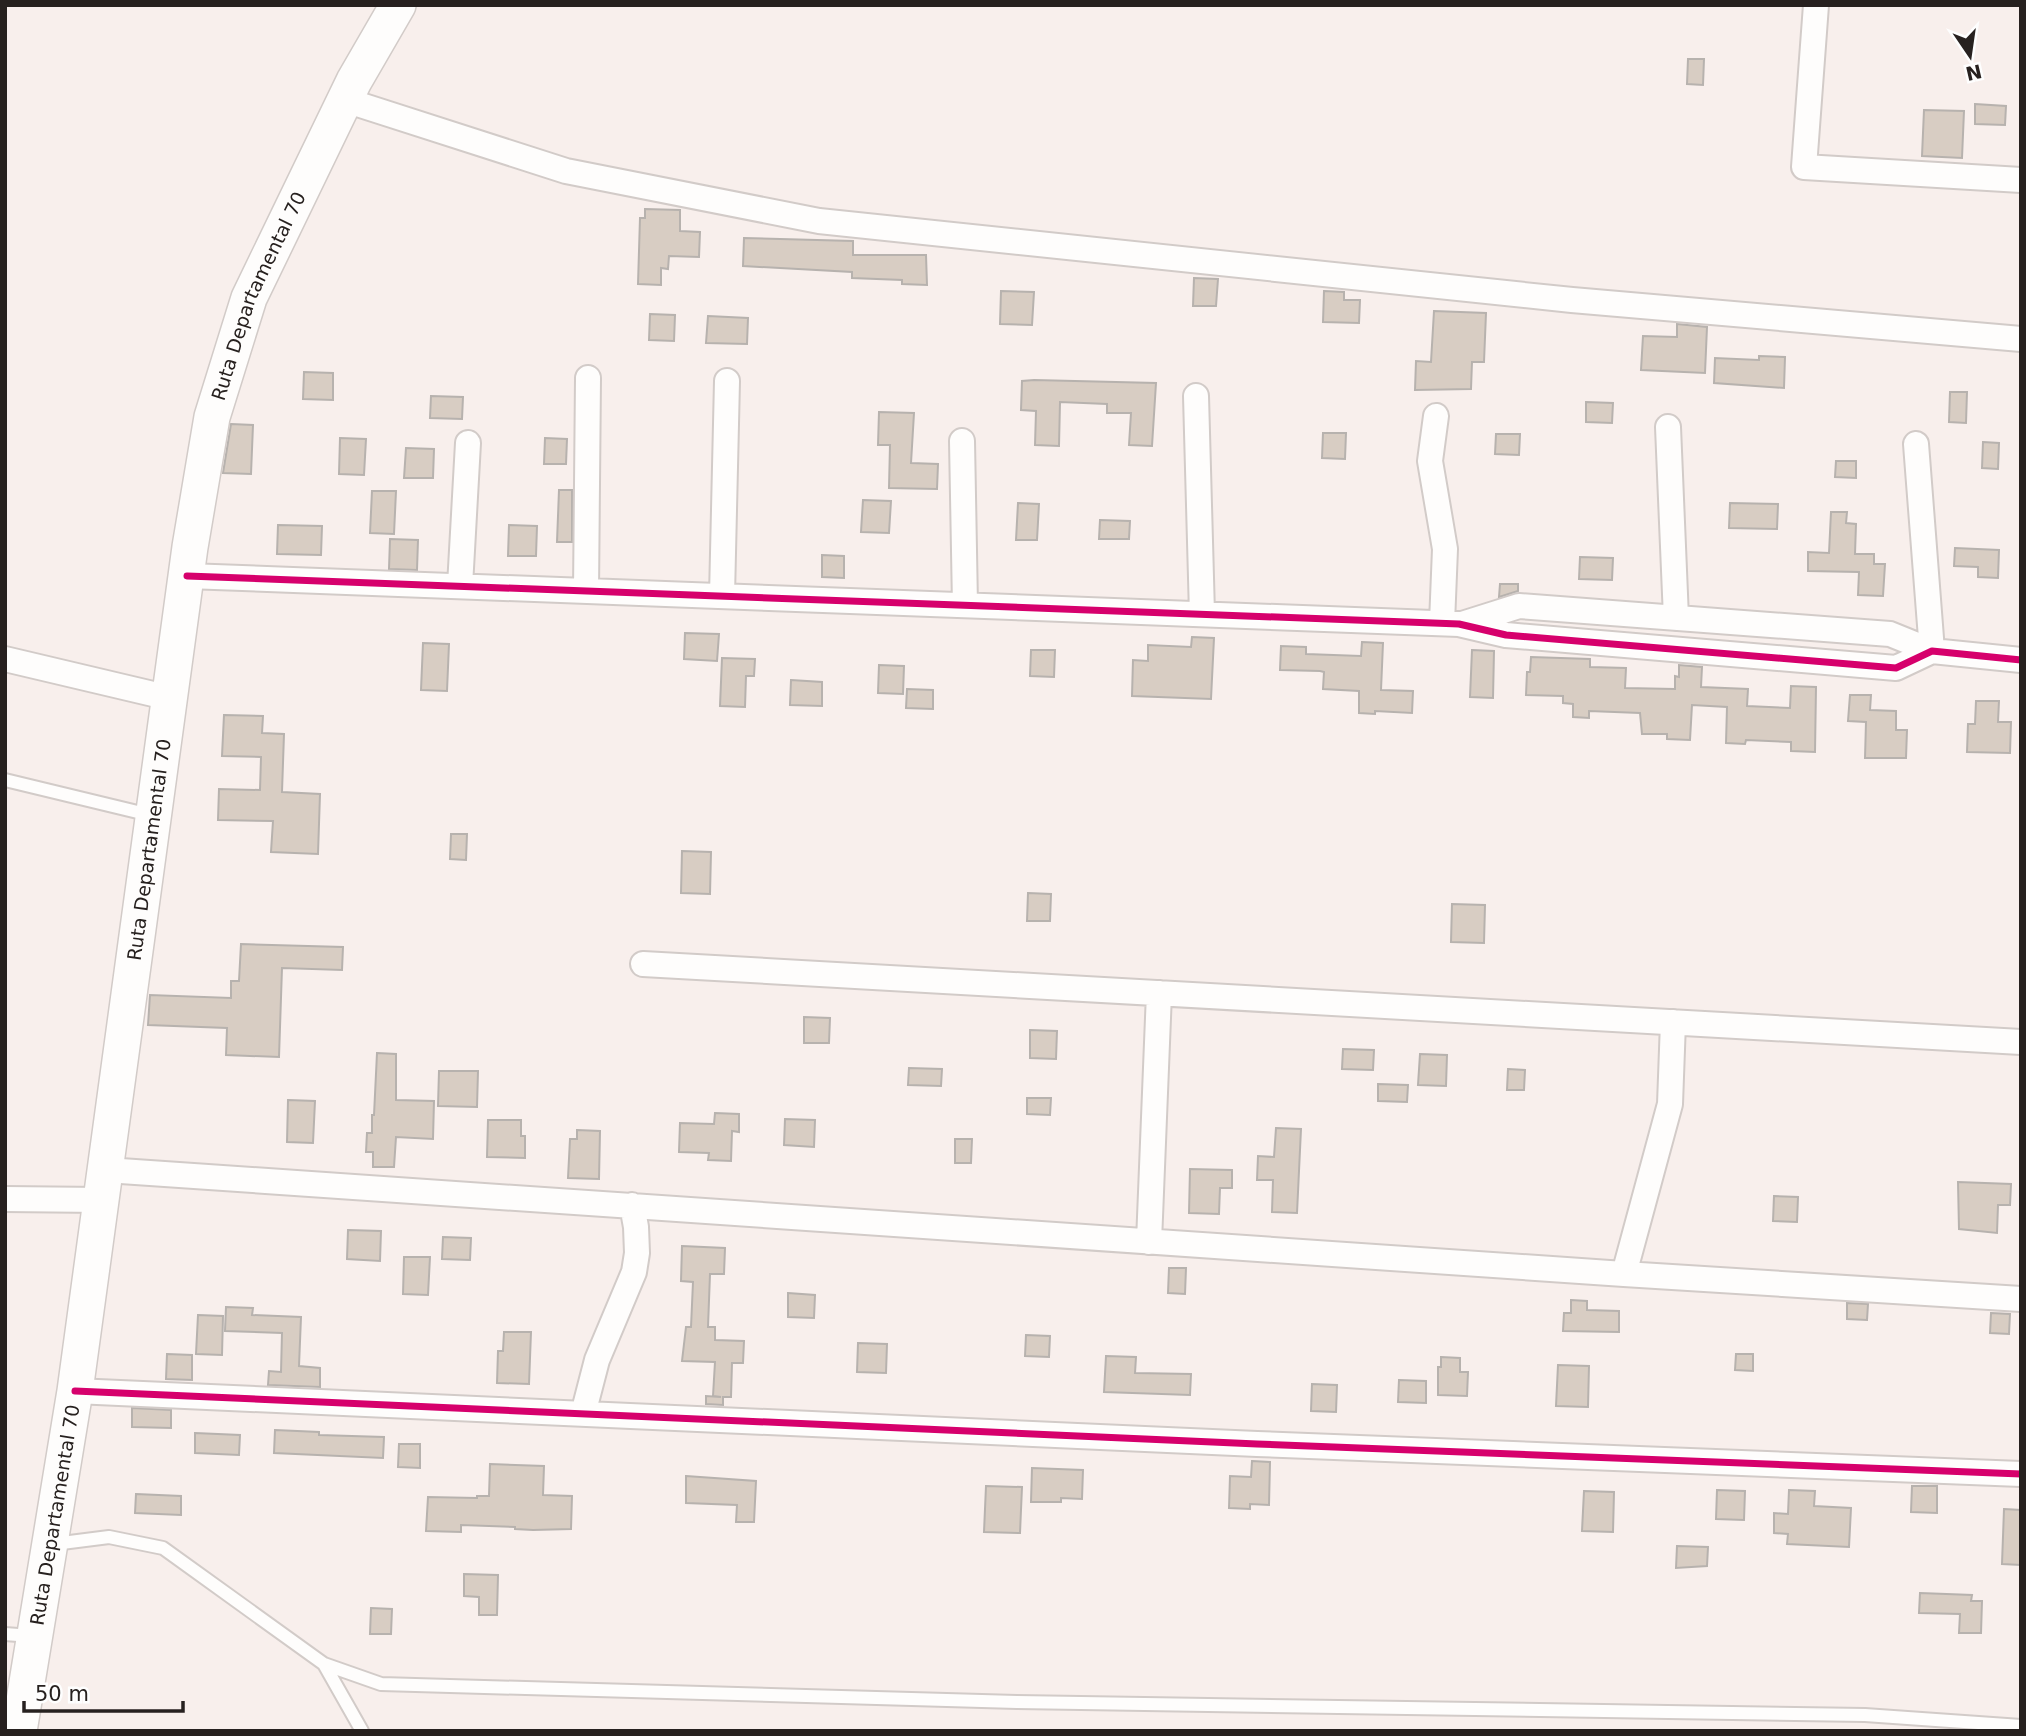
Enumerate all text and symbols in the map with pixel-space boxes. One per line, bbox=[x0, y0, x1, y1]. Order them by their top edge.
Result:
north arrow bbox=[1935, 21, 2005, 91]
text: N bbox=[1964, 60, 1984, 85]
street label: Ruta Departamental 70 bbox=[207, 188, 310, 403]
street label: Ruta Departamental 70 bbox=[123, 737, 175, 962]
street label: Ruta Departamental 70 bbox=[26, 1403, 84, 1627]
scale bar bbox=[24, 1670, 184, 1714]
text: 50 m bbox=[35, 1682, 89, 1706]

